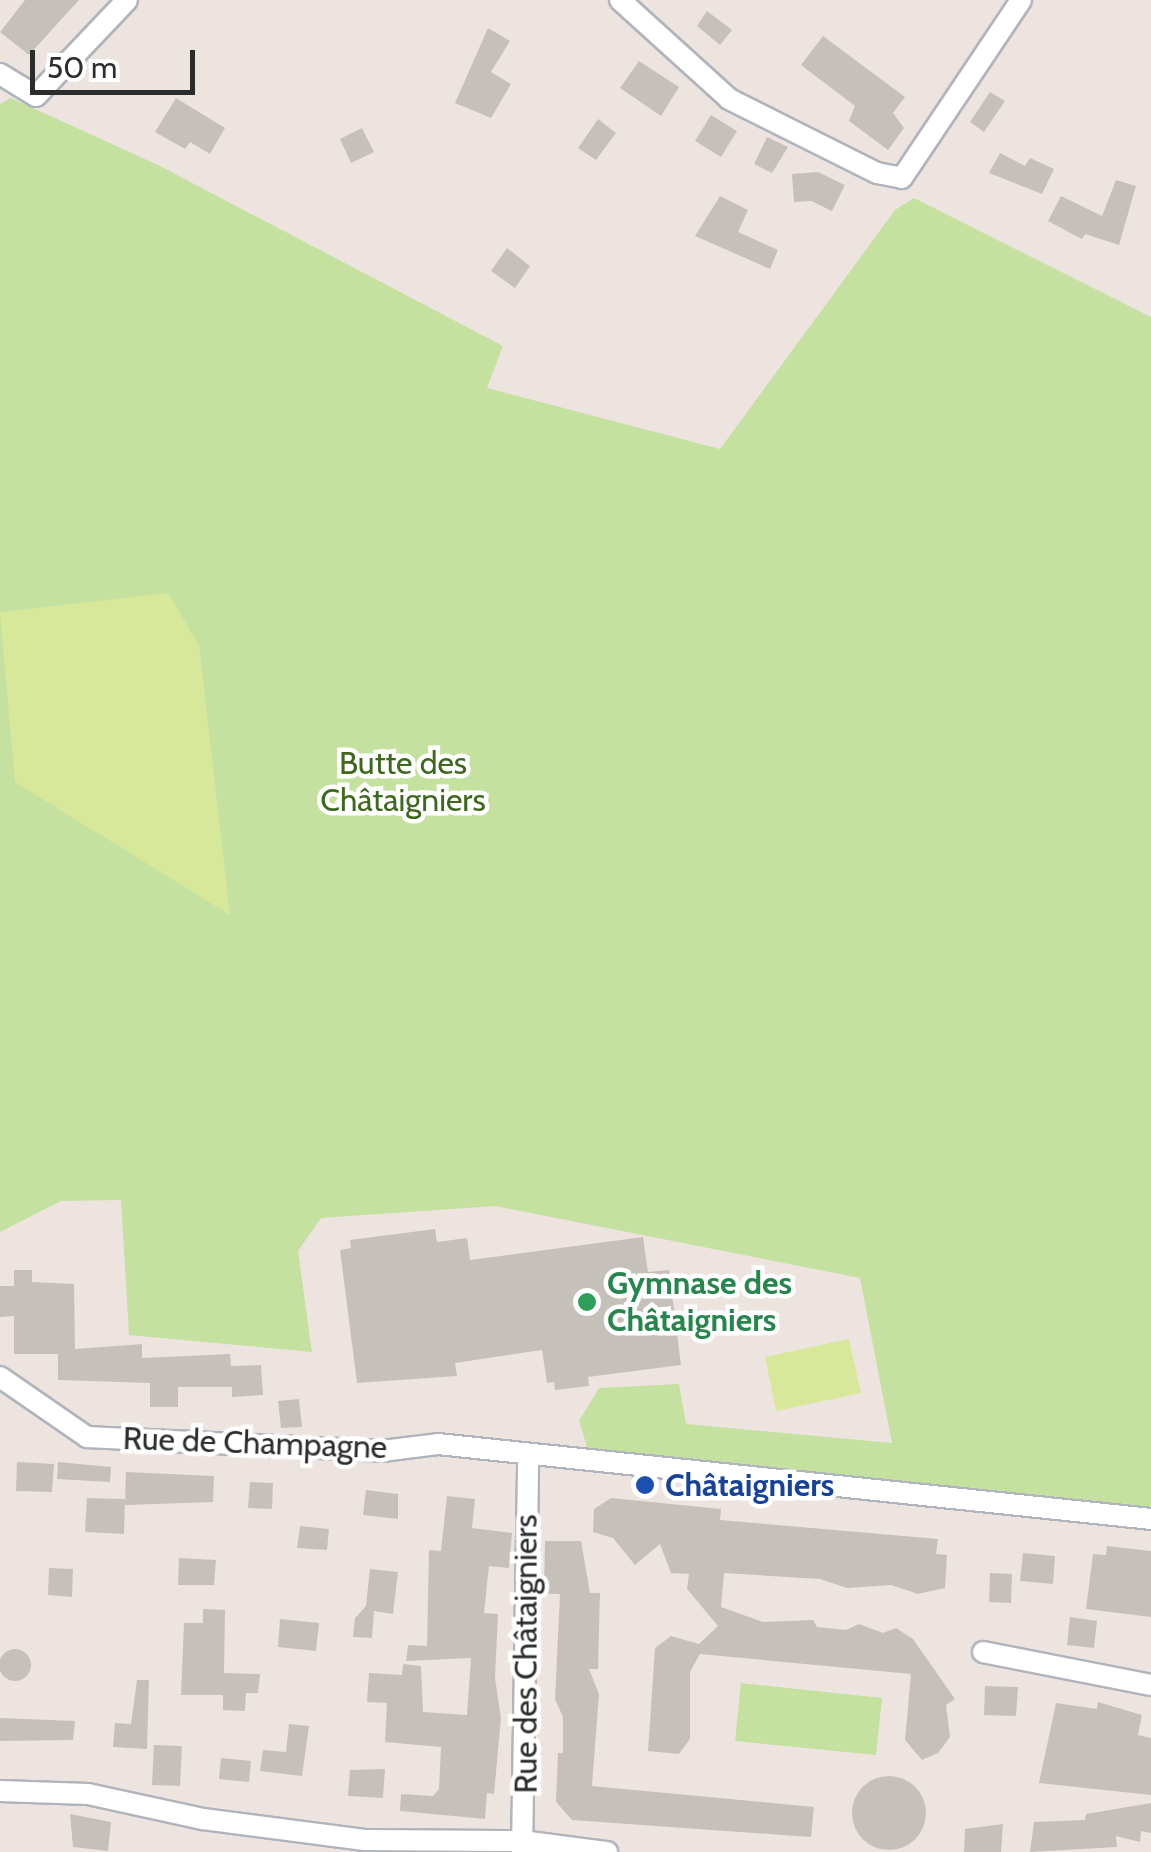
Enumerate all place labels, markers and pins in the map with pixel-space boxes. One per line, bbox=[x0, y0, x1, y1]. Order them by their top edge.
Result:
place label: Gymnase des Châtaigniers bbox=[607, 1265, 792, 1340]
marker: Gymnase des Châtaigniers bbox=[576, 1291, 598, 1313]
place label: Châtaigniers bbox=[665, 1466, 834, 1504]
marker: Châtaigniers bbox=[634, 1474, 656, 1496]

